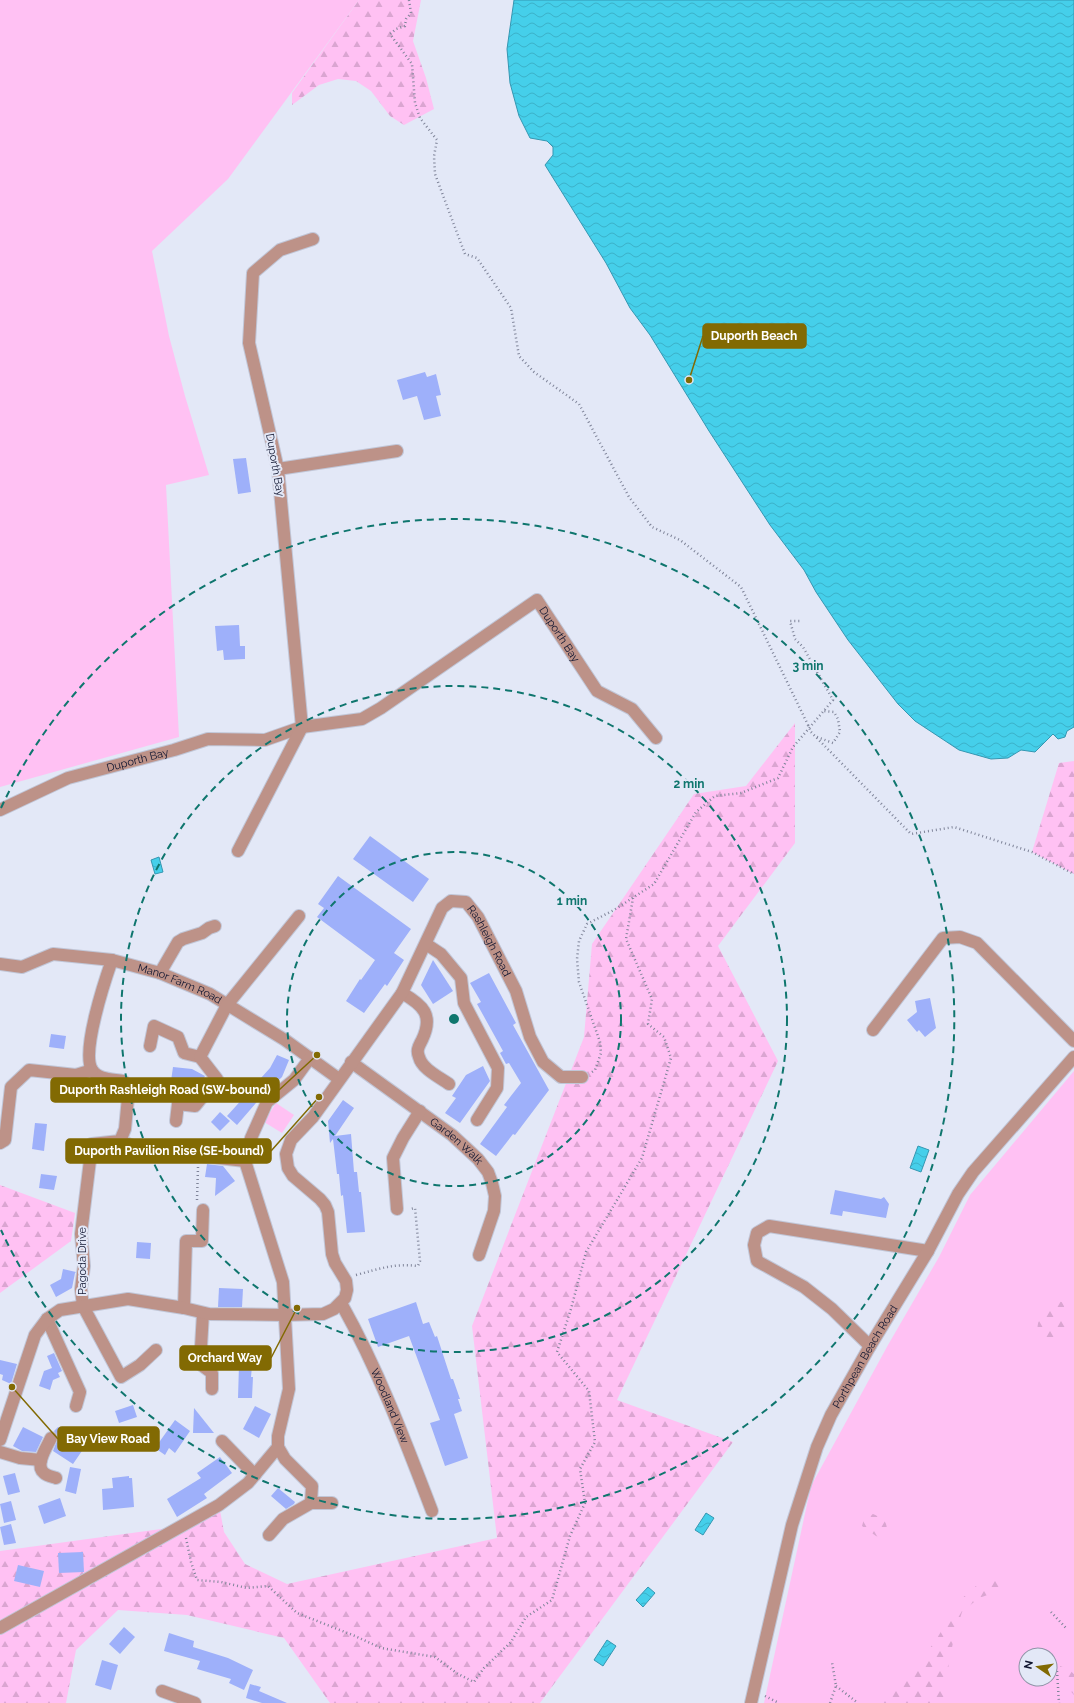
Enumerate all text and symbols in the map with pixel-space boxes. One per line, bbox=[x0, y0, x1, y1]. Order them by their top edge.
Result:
callout: Duporth Beach bbox=[703, 324, 806, 348]
text: Duporth Beach bbox=[711, 329, 797, 343]
street label: Duporth Bay bbox=[263, 433, 287, 497]
street label: Duporth Bay bbox=[537, 604, 583, 664]
text: 3 min bbox=[792, 659, 824, 673]
street label: Duporth Bay bbox=[105, 745, 170, 774]
text: 2 min bbox=[673, 777, 705, 791]
text: 1 min bbox=[557, 894, 587, 908]
street label: Rashleigh Road bbox=[464, 902, 514, 979]
street label: Manor Farm Road bbox=[136, 961, 225, 1006]
centre of rings bbox=[447, 1012, 461, 1026]
callout: Duporth Rashleigh Road (SW-bound) bbox=[51, 1078, 279, 1102]
text: Duporth Rashleigh Road (SW-bound) bbox=[59, 1083, 271, 1097]
street label: Garden Walk bbox=[428, 1115, 486, 1167]
callout: Duporth Pavilion Rise (SE-bound) bbox=[66, 1139, 271, 1163]
text: Duporth Pavilion Rise (SE-bound) bbox=[74, 1144, 264, 1158]
street label: Pagoda Drive bbox=[76, 1226, 89, 1295]
street label: Porthpean Beach Road bbox=[830, 1302, 900, 1410]
callout: Orchard Way bbox=[180, 1346, 271, 1370]
text: Orchard Way bbox=[188, 1351, 263, 1365]
street label: Woodland View bbox=[368, 1366, 412, 1445]
callout: Bay View Road bbox=[58, 1427, 159, 1451]
text: Bay View Road bbox=[66, 1432, 150, 1446]
north arrow bbox=[1018, 1647, 1058, 1687]
text: N bbox=[1021, 1659, 1036, 1670]

